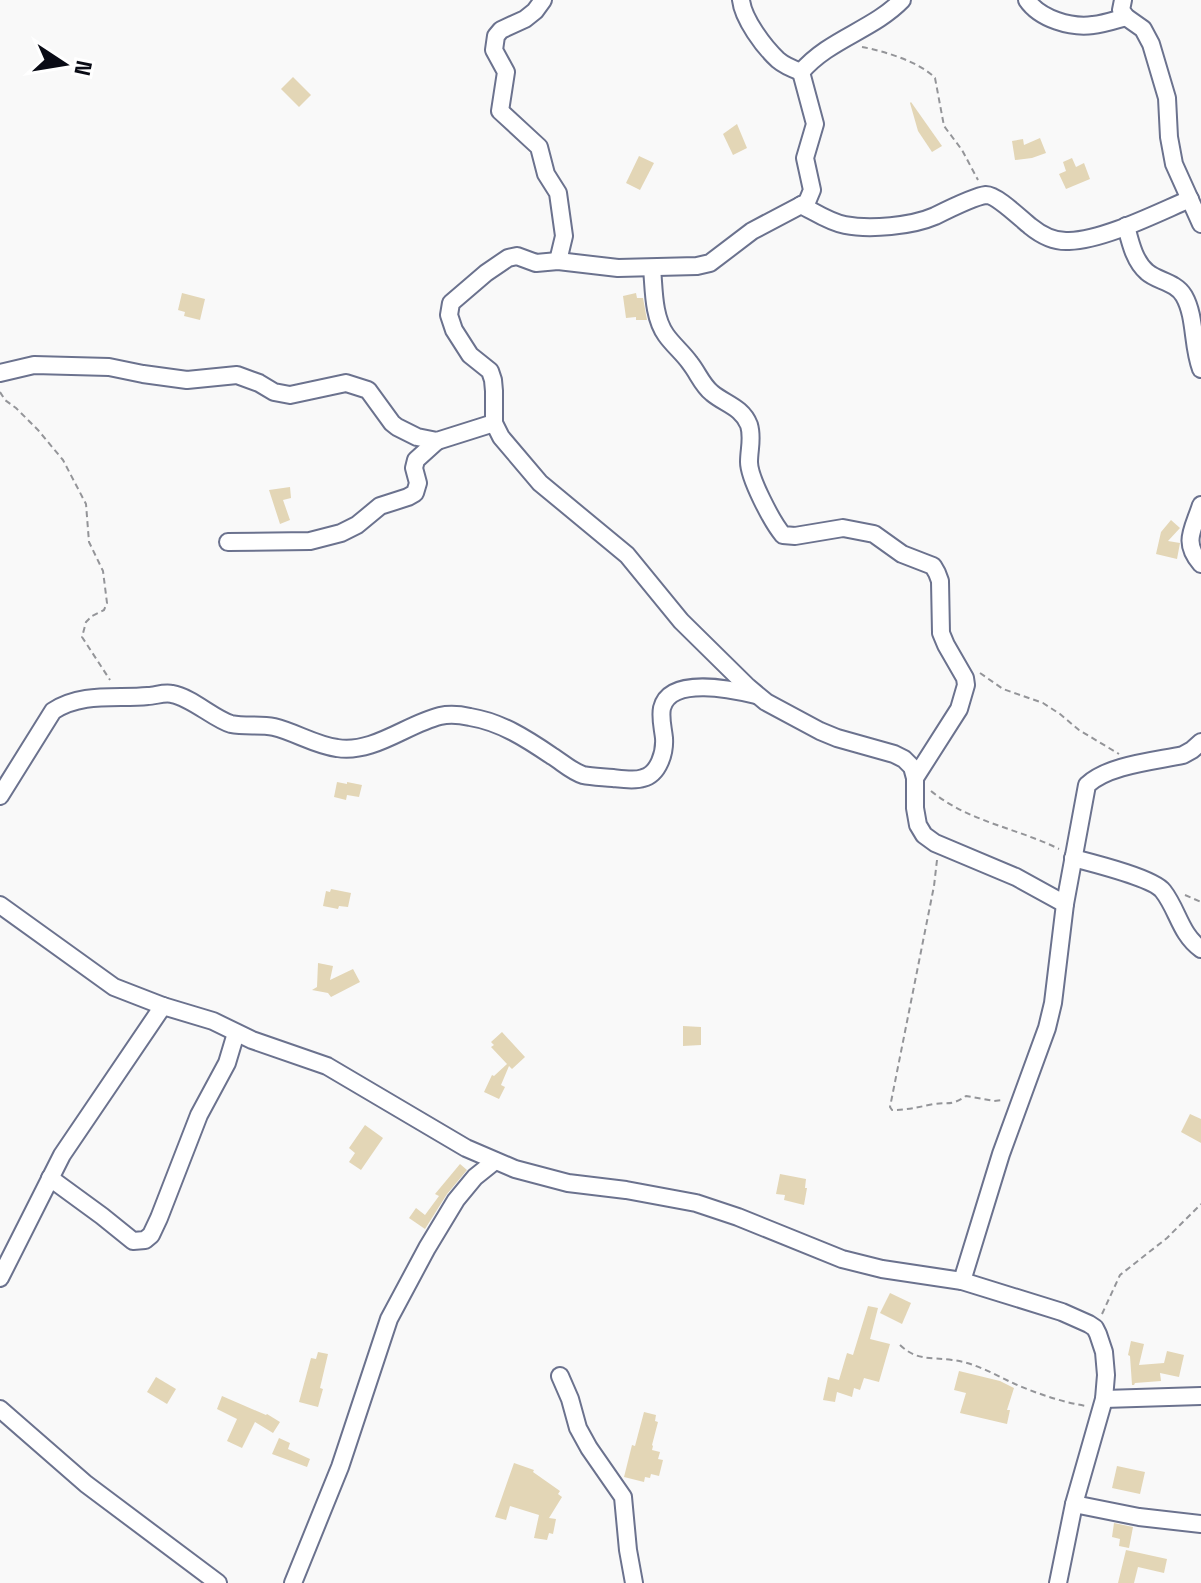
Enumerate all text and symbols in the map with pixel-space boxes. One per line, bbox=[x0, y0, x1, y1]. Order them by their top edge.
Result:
north arrow bbox=[24, 24, 104, 104]
text: N bbox=[68, 58, 99, 78]

